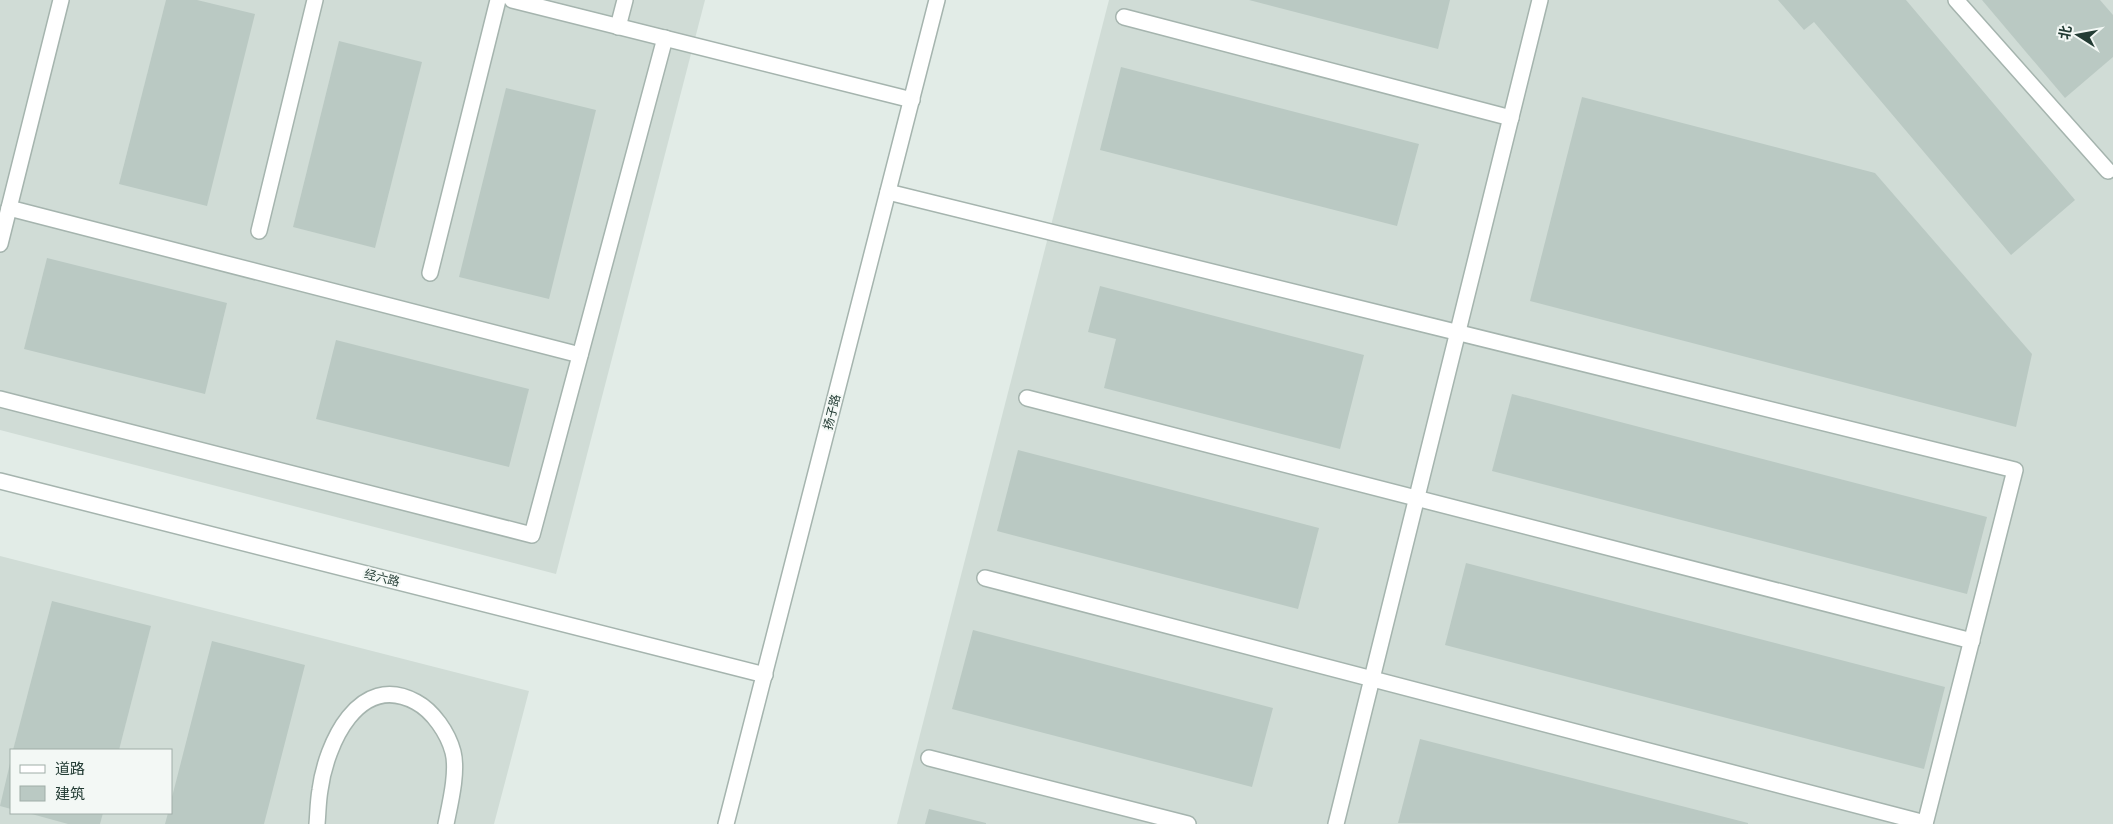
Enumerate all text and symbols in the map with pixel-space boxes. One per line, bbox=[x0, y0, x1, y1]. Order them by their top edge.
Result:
north arrow bbox=[2053, 10, 2103, 60]
text: 北 bbox=[2056, 24, 2074, 41]
street label: 扬子路 bbox=[821, 393, 843, 431]
street label: 经六路 bbox=[363, 567, 401, 589]
legend bbox=[10, 749, 172, 814]
text: 道路 bbox=[55, 760, 85, 777]
text: 建筑 bbox=[55, 785, 85, 802]

